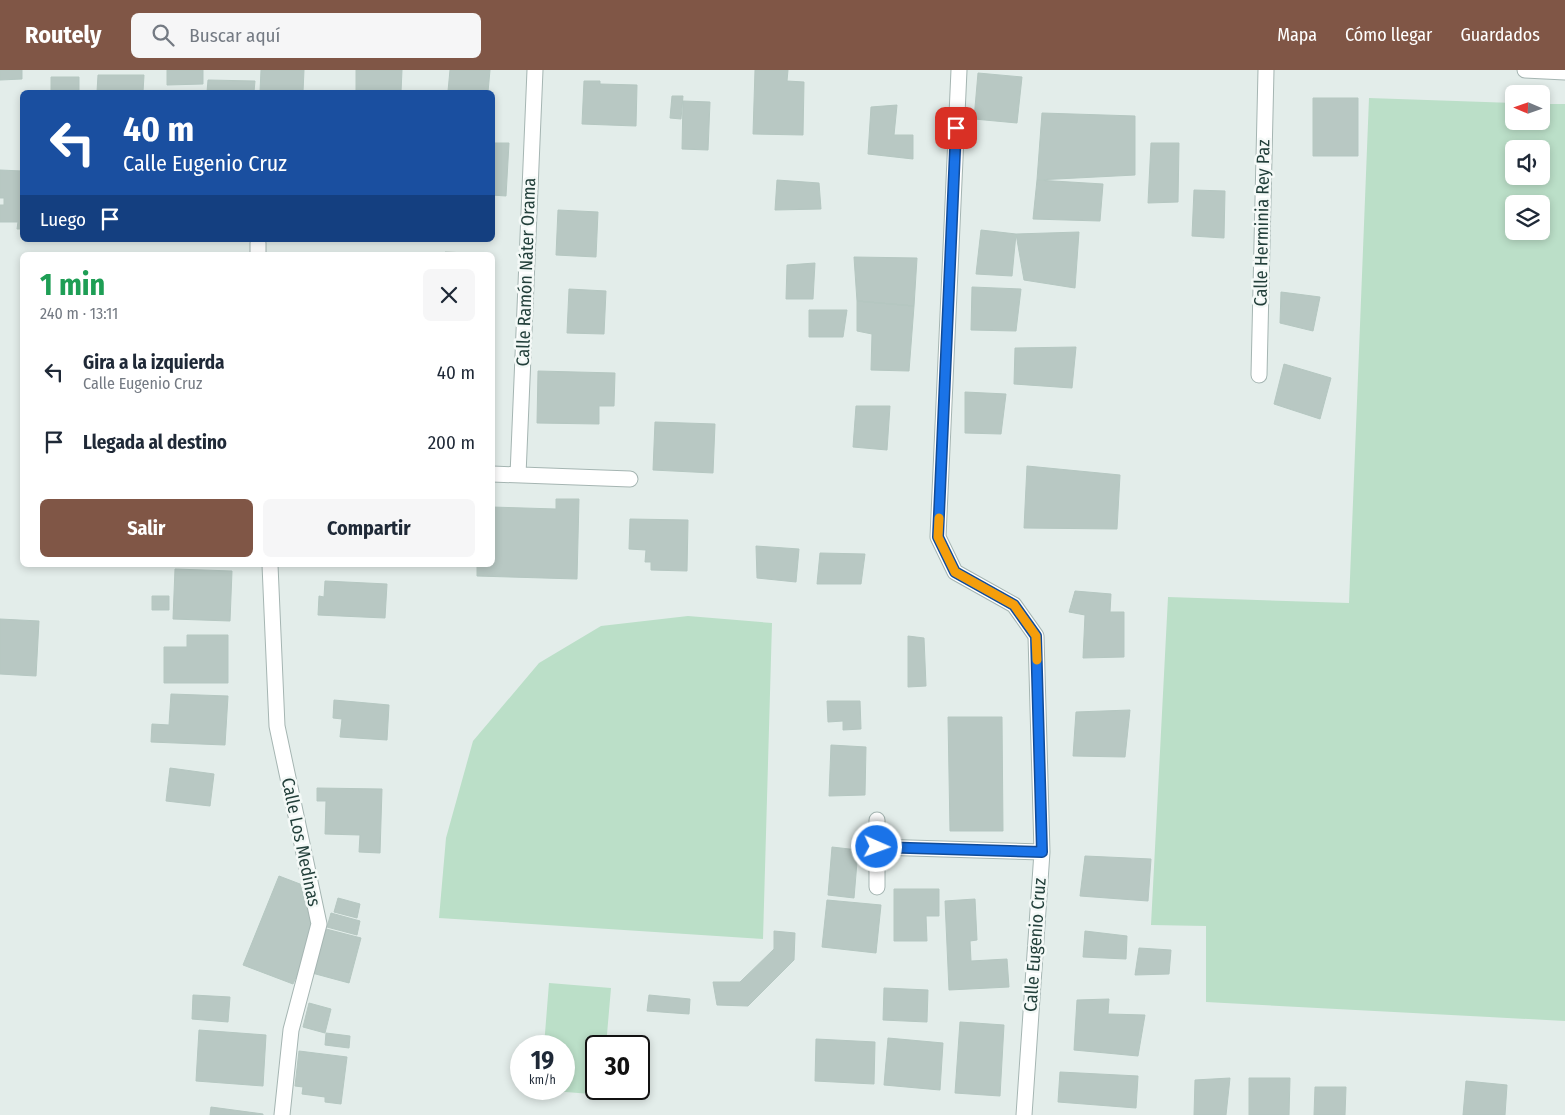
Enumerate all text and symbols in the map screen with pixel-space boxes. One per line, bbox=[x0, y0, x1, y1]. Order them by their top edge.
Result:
search box bbox=[131, 13, 481, 58]
text: Routely bbox=[25, 21, 101, 49]
icon: search bbox=[149, 21, 177, 49]
text: Buscar aquí bbox=[189, 24, 280, 47]
text: Mapa bbox=[1277, 24, 1317, 46]
text: Cómo llegar bbox=[1345, 24, 1432, 46]
text: Guardados bbox=[1460, 24, 1540, 46]
north arrow bbox=[1505, 85, 1550, 130]
map controls bbox=[1505, 85, 1550, 240]
pin bbox=[935, 107, 977, 149]
text: 40 m bbox=[123, 108, 194, 150]
icon: left bbox=[40, 110, 105, 175]
icon: arrive bbox=[942, 114, 970, 142]
street label: Calle Herminia Rey Paz bbox=[1250, 139, 1274, 307]
button: sound bbox=[1505, 140, 1550, 185]
text: Calle Eugenio Cruz bbox=[123, 150, 287, 177]
street label: Calle Ramón Náter Orama bbox=[512, 177, 540, 367]
button: layers bbox=[1505, 195, 1550, 240]
icon: arrive bbox=[96, 205, 124, 233]
text: Luego bbox=[40, 208, 86, 231]
text: 1 min bbox=[40, 267, 105, 303]
button: close bbox=[423, 269, 475, 321]
text: 240 m · 13:11 bbox=[40, 304, 118, 323]
text: Gira a la izquierda bbox=[83, 351, 225, 374]
icon: left bbox=[40, 358, 68, 386]
text: 40 m bbox=[437, 361, 475, 384]
text: Calle Eugenio Cruz bbox=[83, 374, 202, 393]
icon: arrive bbox=[40, 428, 68, 456]
text: Llegada al destino bbox=[83, 431, 227, 454]
text: 200 m bbox=[428, 431, 475, 454]
button: Salir bbox=[40, 499, 253, 557]
button: Compartir bbox=[263, 499, 475, 557]
street label: Calle Los Medinas bbox=[277, 776, 325, 909]
position arrow bbox=[850, 820, 902, 872]
street label: Calle Eugenio Cruz bbox=[1019, 877, 1051, 1013]
speed limit sign: 30 bbox=[585, 1035, 650, 1100]
text: 19 bbox=[531, 1046, 554, 1076]
text: km/h bbox=[529, 1073, 556, 1087]

